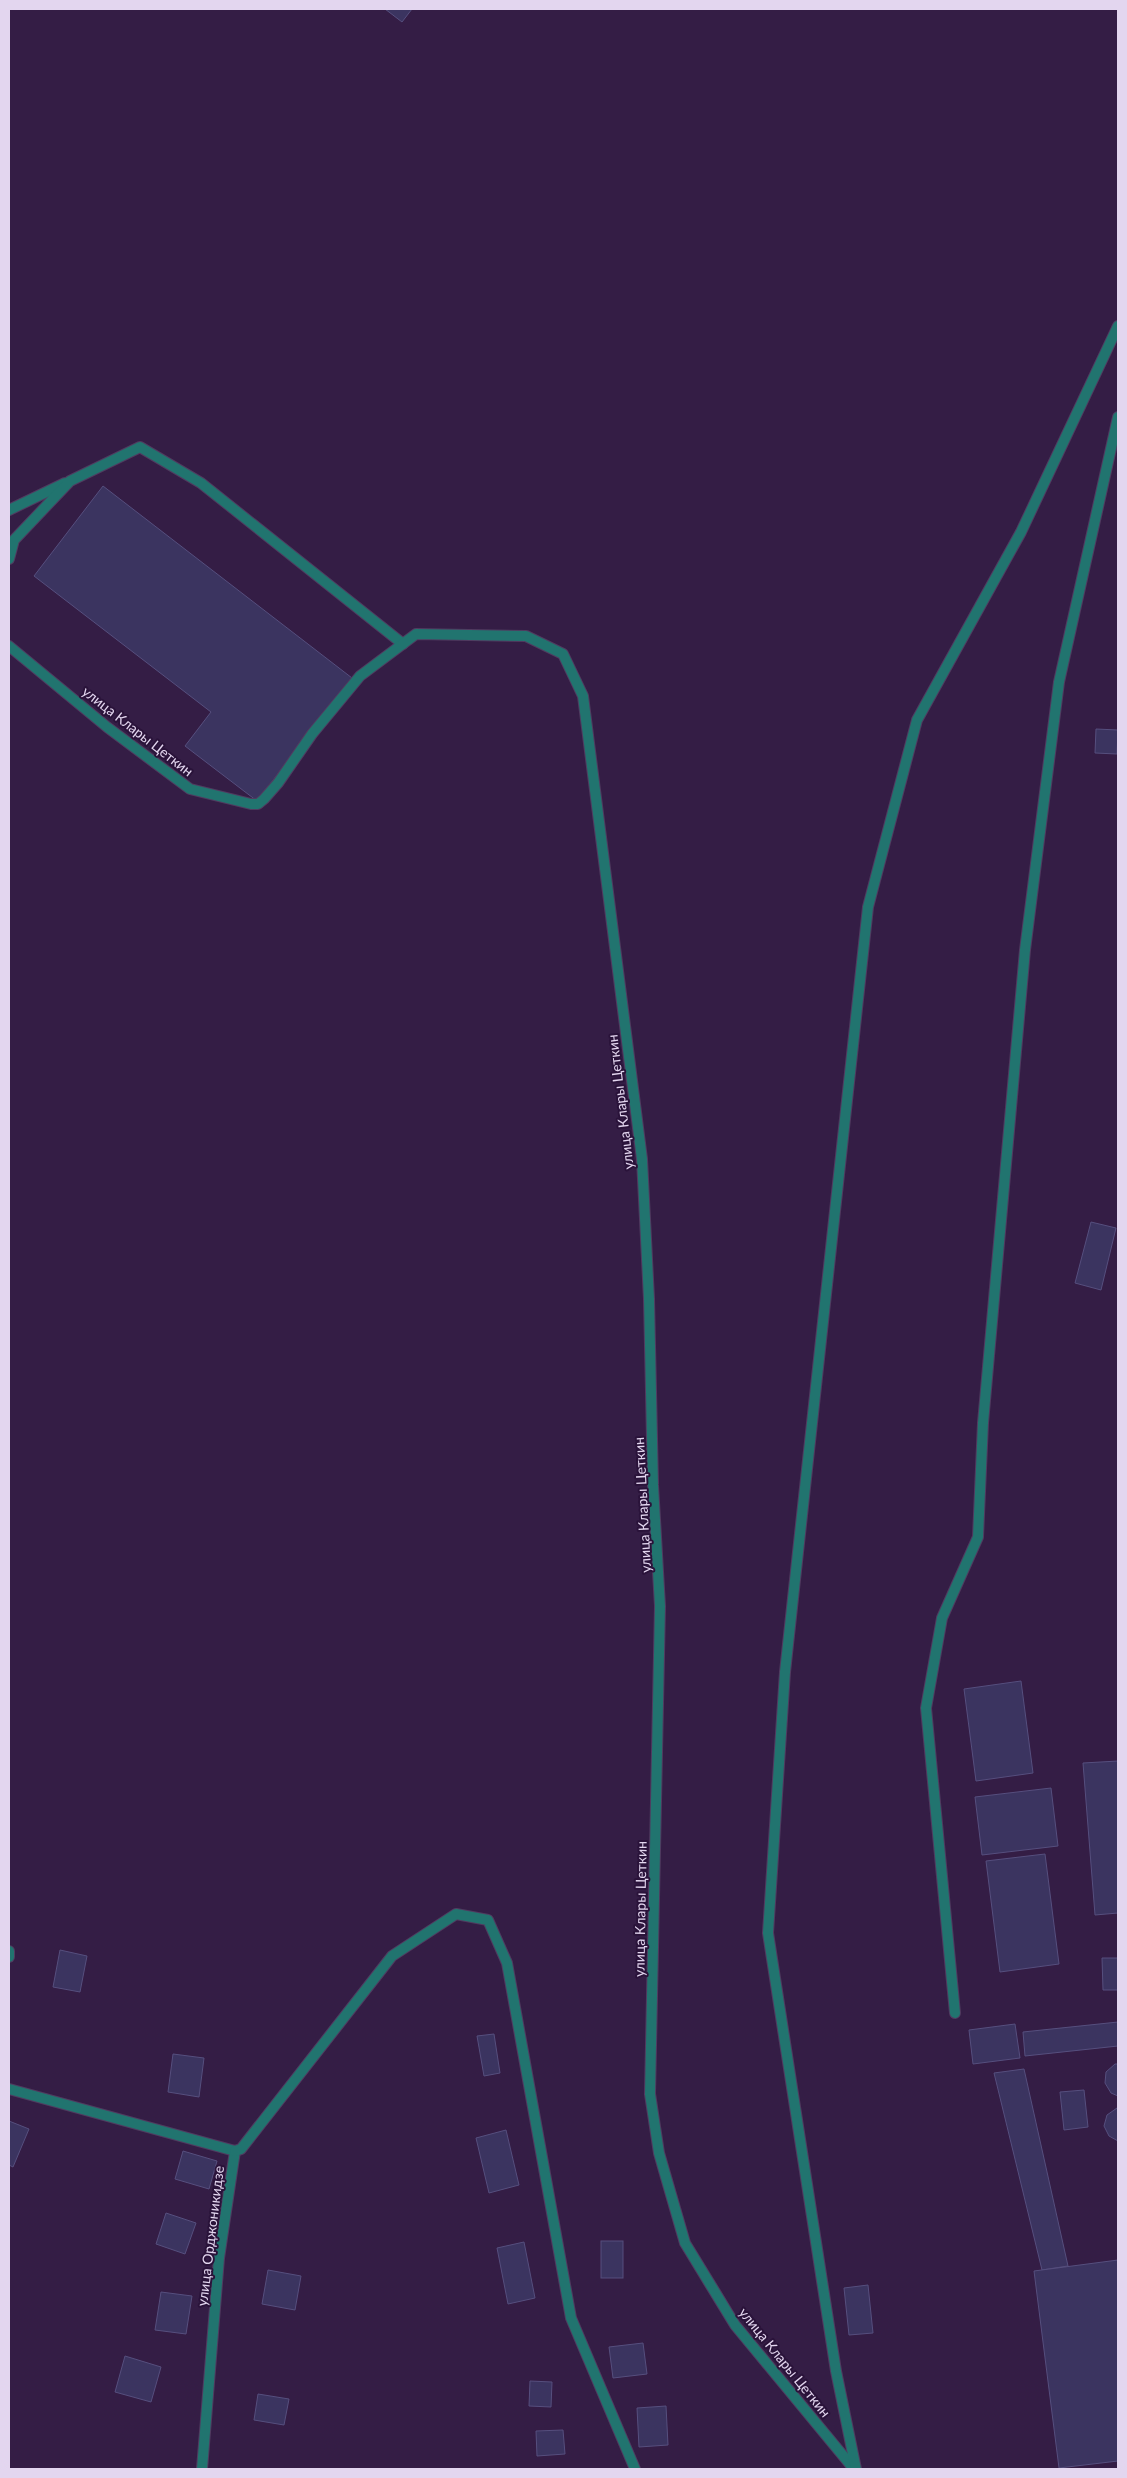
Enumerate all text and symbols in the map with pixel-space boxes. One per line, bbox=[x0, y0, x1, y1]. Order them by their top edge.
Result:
street label: улица Клары Цеткин bbox=[79, 682, 197, 780]
street label: улица Клары Цеткин bbox=[603, 1034, 637, 1170]
street label: улица Клары Цеткин bbox=[630, 1437, 654, 1573]
street label: улица Клары Цеткин bbox=[630, 1841, 650, 1977]
street label: улица Орджоникидзе bbox=[193, 2165, 227, 2307]
street label: улица Клары Цеткин bbox=[736, 2304, 834, 2420]

